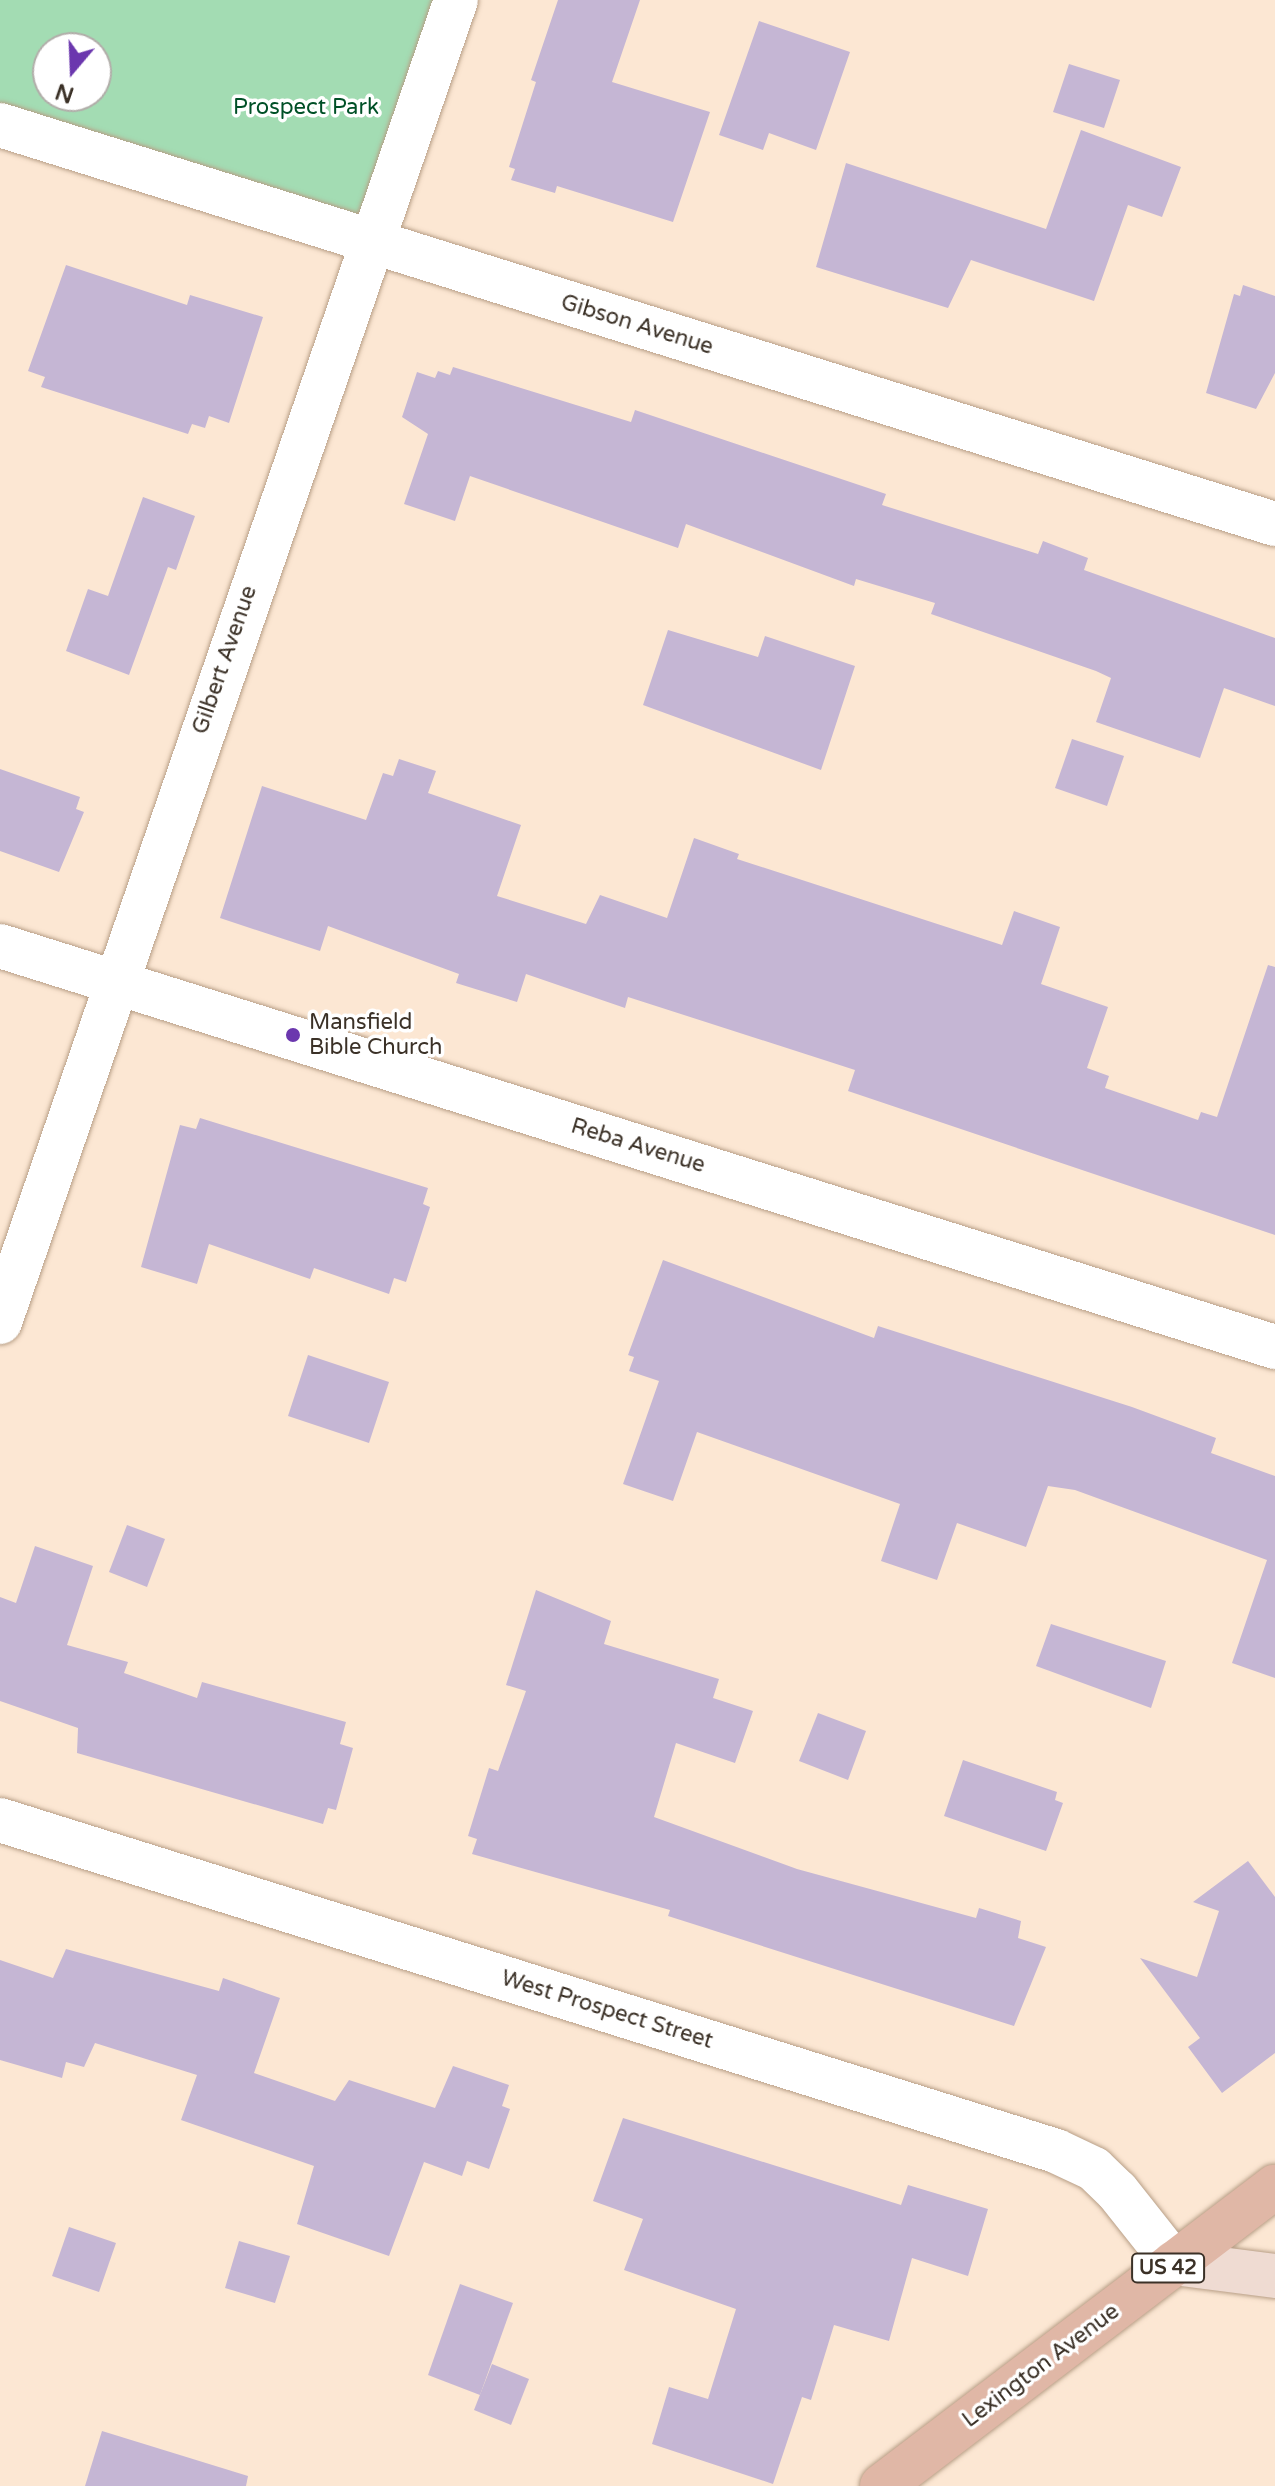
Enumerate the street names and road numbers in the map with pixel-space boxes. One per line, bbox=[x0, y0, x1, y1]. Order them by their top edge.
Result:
street label: Gibson Avenue bbox=[558, 289, 716, 361]
street label: Gilbert Avenue bbox=[187, 582, 263, 738]
street label: Reba Avenue bbox=[568, 1113, 708, 1179]
street label: West Prospect Street bbox=[498, 1965, 716, 2055]
road number: US 42 bbox=[1130, 2252, 1206, 2284]
street label: Lexington Avenue bbox=[958, 2299, 1124, 2433]

